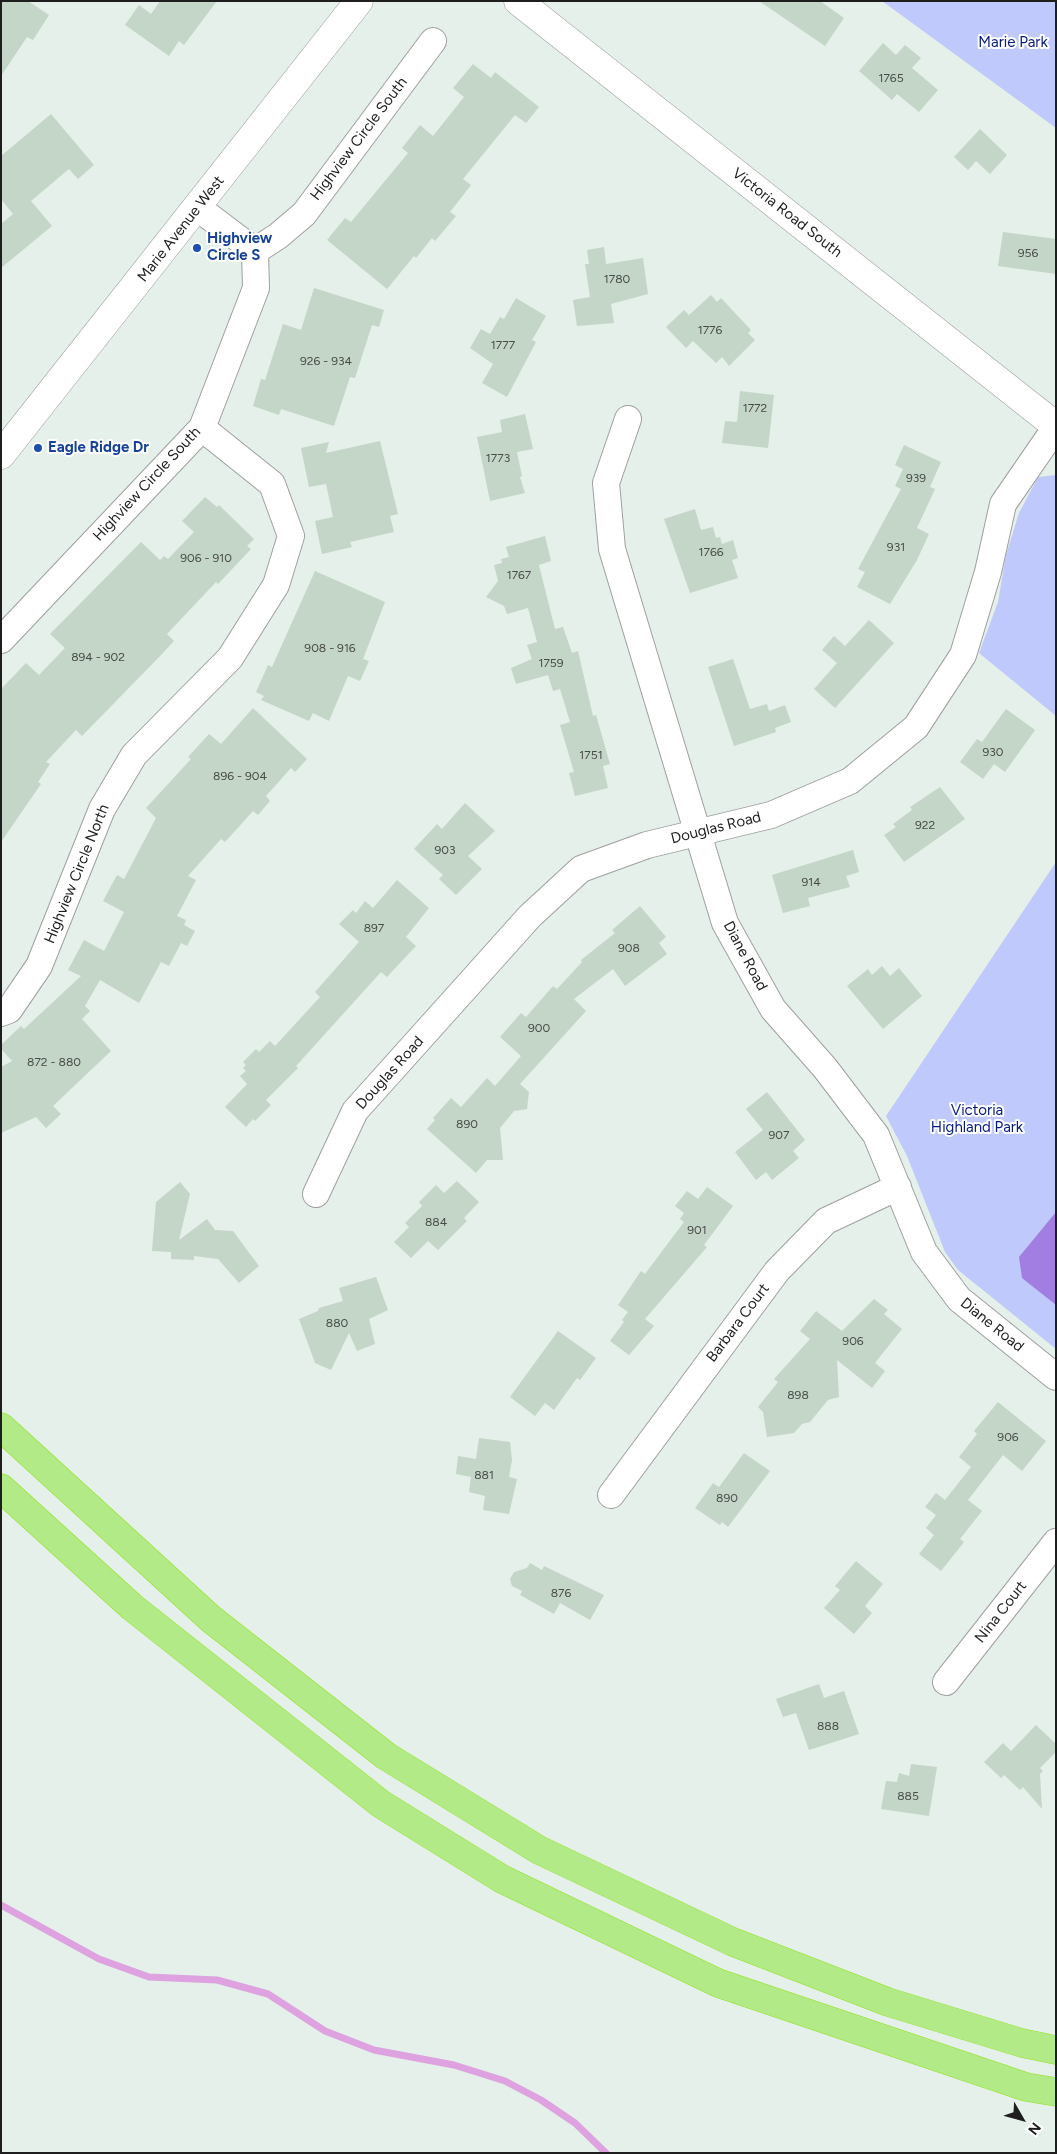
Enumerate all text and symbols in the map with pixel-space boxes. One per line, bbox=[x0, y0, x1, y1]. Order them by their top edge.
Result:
park label: Marie Park bbox=[978, 34, 1048, 52]
house number: 1765 bbox=[878, 71, 904, 85]
street label: Highview Circle South bbox=[307, 74, 411, 204]
street label: Victoria Road South bbox=[728, 164, 846, 262]
street label: Marie Avenue West bbox=[134, 172, 228, 286]
place label: Highview Circle S bbox=[207, 230, 272, 265]
marker: Highview Circle S bbox=[191, 242, 203, 254]
house number: 956 bbox=[1018, 246, 1038, 260]
house number: 1780 bbox=[604, 272, 630, 286]
house number: 1776 bbox=[698, 323, 722, 337]
house number: 1777 bbox=[491, 338, 515, 352]
house number: 926 - 934 bbox=[300, 354, 352, 368]
house number: 1772 bbox=[743, 401, 767, 415]
street label: Highview Circle South bbox=[89, 423, 205, 545]
place label: Eagle Ridge Dr bbox=[48, 439, 149, 457]
marker: Eagle Ridge Dr bbox=[32, 442, 44, 454]
house number: 1773 bbox=[486, 451, 510, 465]
house number: 939 bbox=[906, 471, 926, 485]
house number: 931 bbox=[887, 540, 905, 554]
house number: 1766 bbox=[699, 545, 723, 559]
house number: 906 - 910 bbox=[180, 551, 232, 565]
house number: 1767 bbox=[507, 568, 531, 582]
house number: 908 - 916 bbox=[304, 641, 356, 655]
house number: 894 - 902 bbox=[71, 650, 125, 664]
house number: 1759 bbox=[538, 656, 564, 670]
house number: 930 bbox=[982, 745, 1004, 759]
house number: 1751 bbox=[579, 748, 603, 762]
house number: 896 - 904 bbox=[213, 769, 267, 783]
street label: Highview Circle North bbox=[41, 802, 113, 946]
street label: Douglas Road bbox=[669, 808, 763, 848]
house number: 922 bbox=[915, 818, 935, 832]
house number: 903 bbox=[434, 843, 456, 857]
house number: 914 bbox=[801, 875, 821, 889]
street label: Diane Road bbox=[719, 918, 771, 994]
house number: 897 bbox=[364, 921, 384, 935]
house number: 908 bbox=[618, 941, 640, 955]
house number: 900 bbox=[528, 1021, 550, 1035]
street label: Douglas Road bbox=[352, 1033, 428, 1113]
house number: 872 - 880 bbox=[27, 1055, 81, 1069]
park label: Victoria Highland Park bbox=[931, 1102, 1023, 1137]
house number: 890 bbox=[456, 1117, 478, 1131]
house number: 907 bbox=[769, 1128, 789, 1142]
house number: 884 bbox=[425, 1215, 447, 1229]
house number: 901 bbox=[687, 1223, 707, 1237]
street label: Barbara Court bbox=[703, 1280, 773, 1366]
street label: Diane Road bbox=[957, 1294, 1027, 1356]
house number: 880 bbox=[326, 1316, 348, 1330]
house number: 906 bbox=[842, 1334, 864, 1348]
house number: 898 bbox=[787, 1388, 809, 1402]
house number: 906 bbox=[997, 1430, 1019, 1444]
house number: 881 bbox=[474, 1468, 494, 1482]
house number: 890 bbox=[716, 1491, 738, 1505]
street label: Nina Court bbox=[971, 1578, 1031, 1646]
house number: 876 bbox=[551, 1586, 571, 1600]
house number: 888 bbox=[817, 1719, 839, 1733]
house number: 885 bbox=[897, 1789, 919, 1803]
north arrow bbox=[997, 2094, 1047, 2144]
text: N bbox=[1024, 2119, 1044, 2138]

